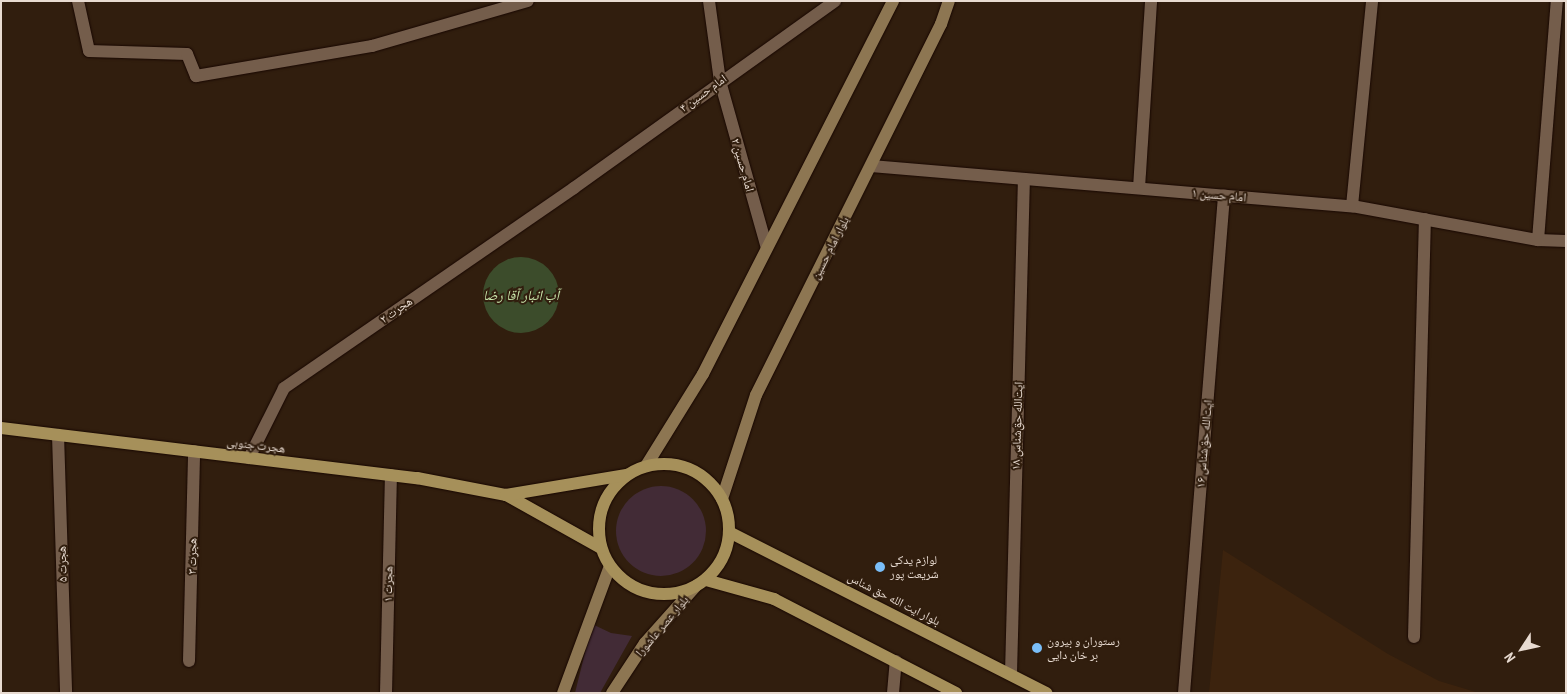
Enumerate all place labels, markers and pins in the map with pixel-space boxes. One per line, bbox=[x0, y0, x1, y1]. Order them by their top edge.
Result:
place label: لوازم یدکی شریعت پور bbox=[890, 553, 939, 581]
marker: لوازم یدکی شریعت پور bbox=[874, 561, 886, 573]
place label: رستوران و بیرون بر خان دایی bbox=[1047, 634, 1120, 662]
marker: رستوران و بیرون بر خان دایی bbox=[1031, 642, 1043, 654]

